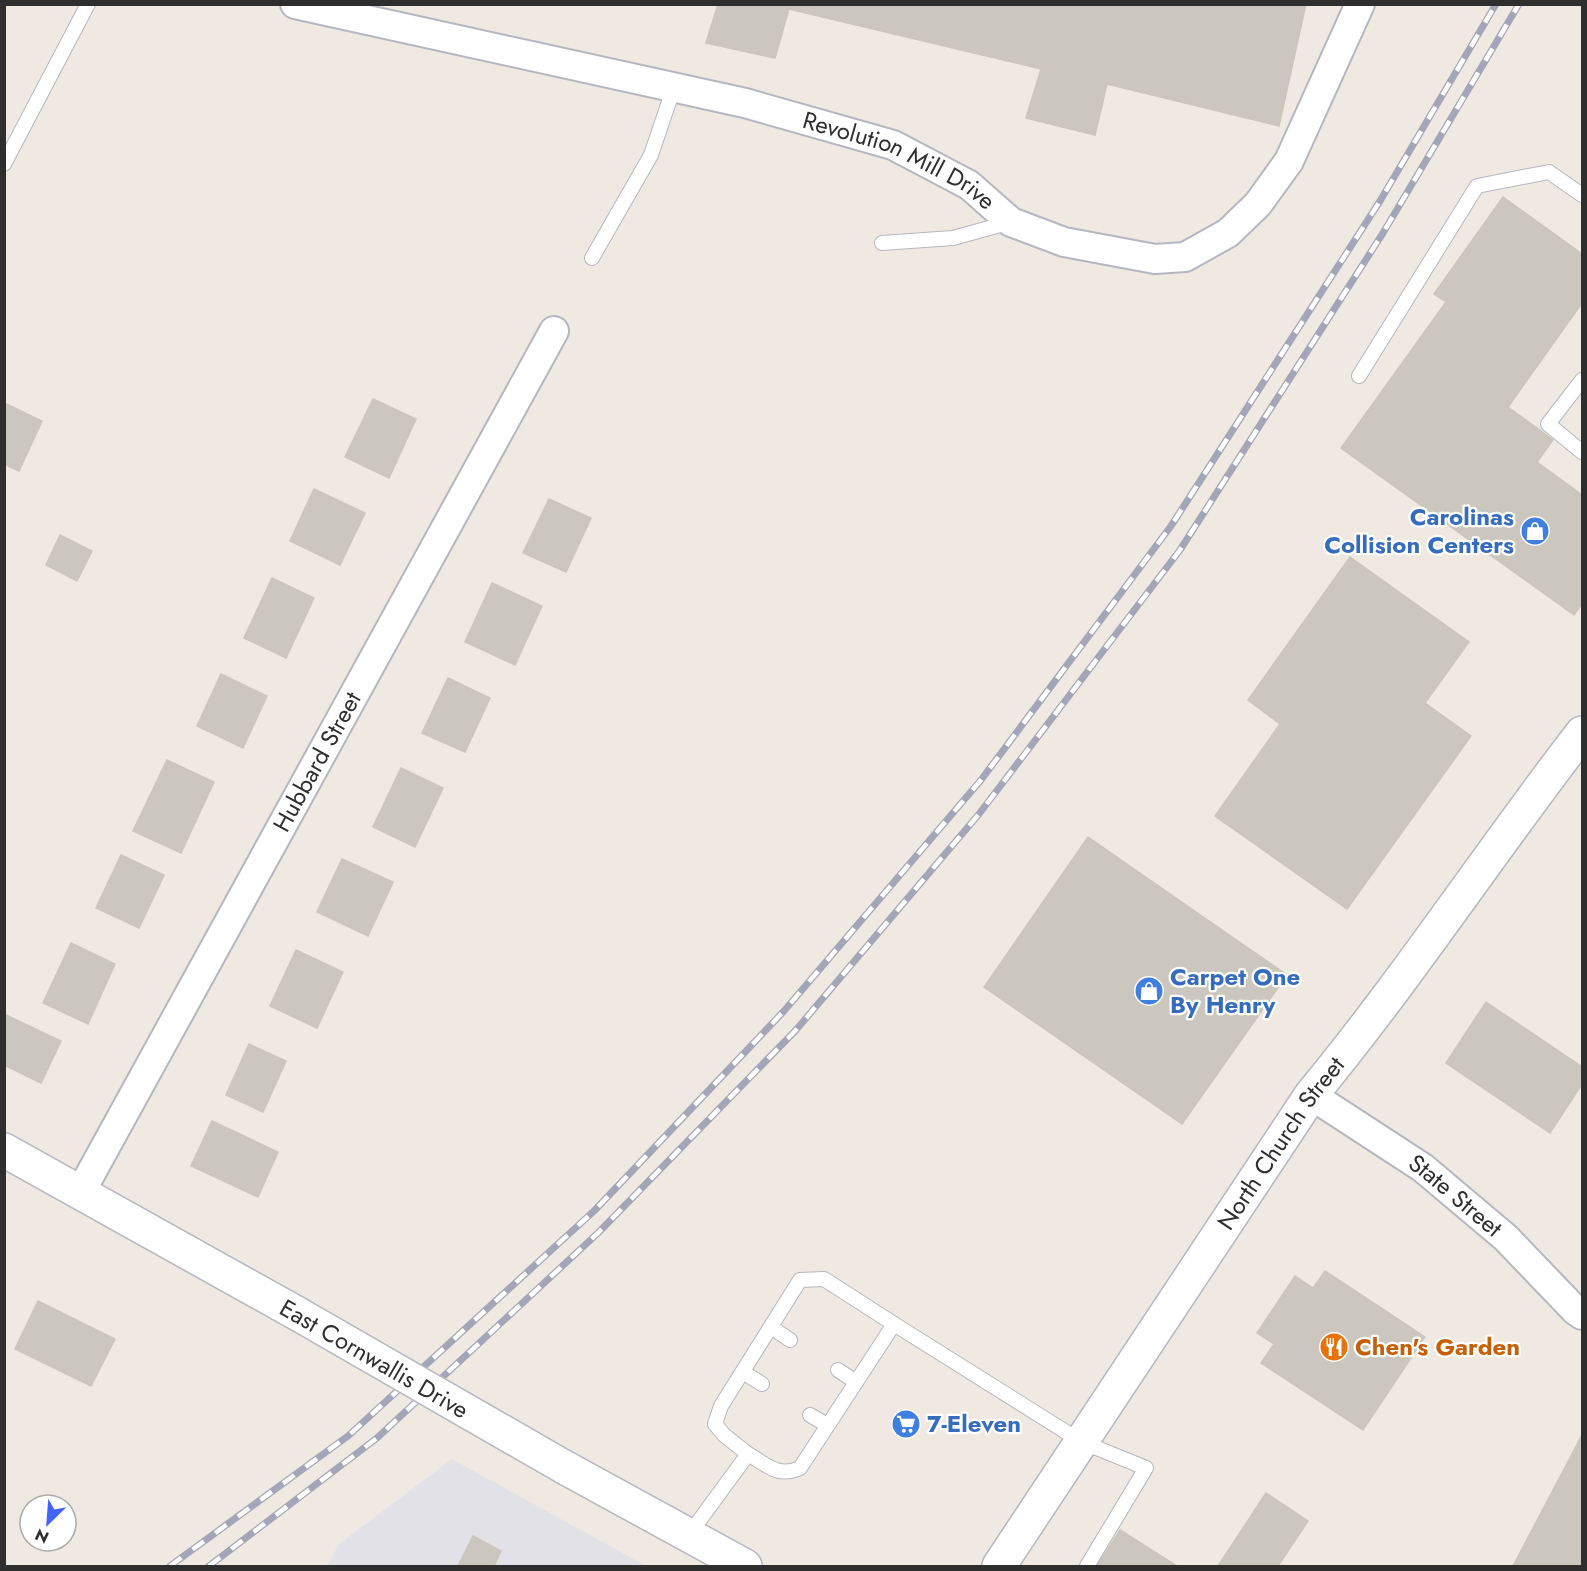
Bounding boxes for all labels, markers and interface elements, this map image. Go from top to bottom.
street label: Revolution Mill Drive [799,102,1003,218]
place label: Carolinas Collision Centers [1324,499,1514,562]
shop icon: Carolinas Collision Centers [1519,515,1551,547]
street label: Hubbard Street [264,685,369,838]
place label: Carpet One By Henry [1170,959,1300,1022]
shop icon: Carpet One By Henry [1133,975,1165,1007]
street label: North Church Street [1208,1049,1353,1237]
street label: State Street [1402,1145,1510,1245]
street label: East Cornwallis Drive [273,1290,475,1427]
place label: Chen's Garden [1355,1329,1520,1364]
restaurant icon: Chen's Garden [1318,1331,1350,1363]
place label: 7-Eleven [927,1406,1021,1441]
supermarket icon: 7-Eleven [890,1408,922,1440]
north arrow [18,1493,78,1553]
text: N [31,1523,52,1549]

